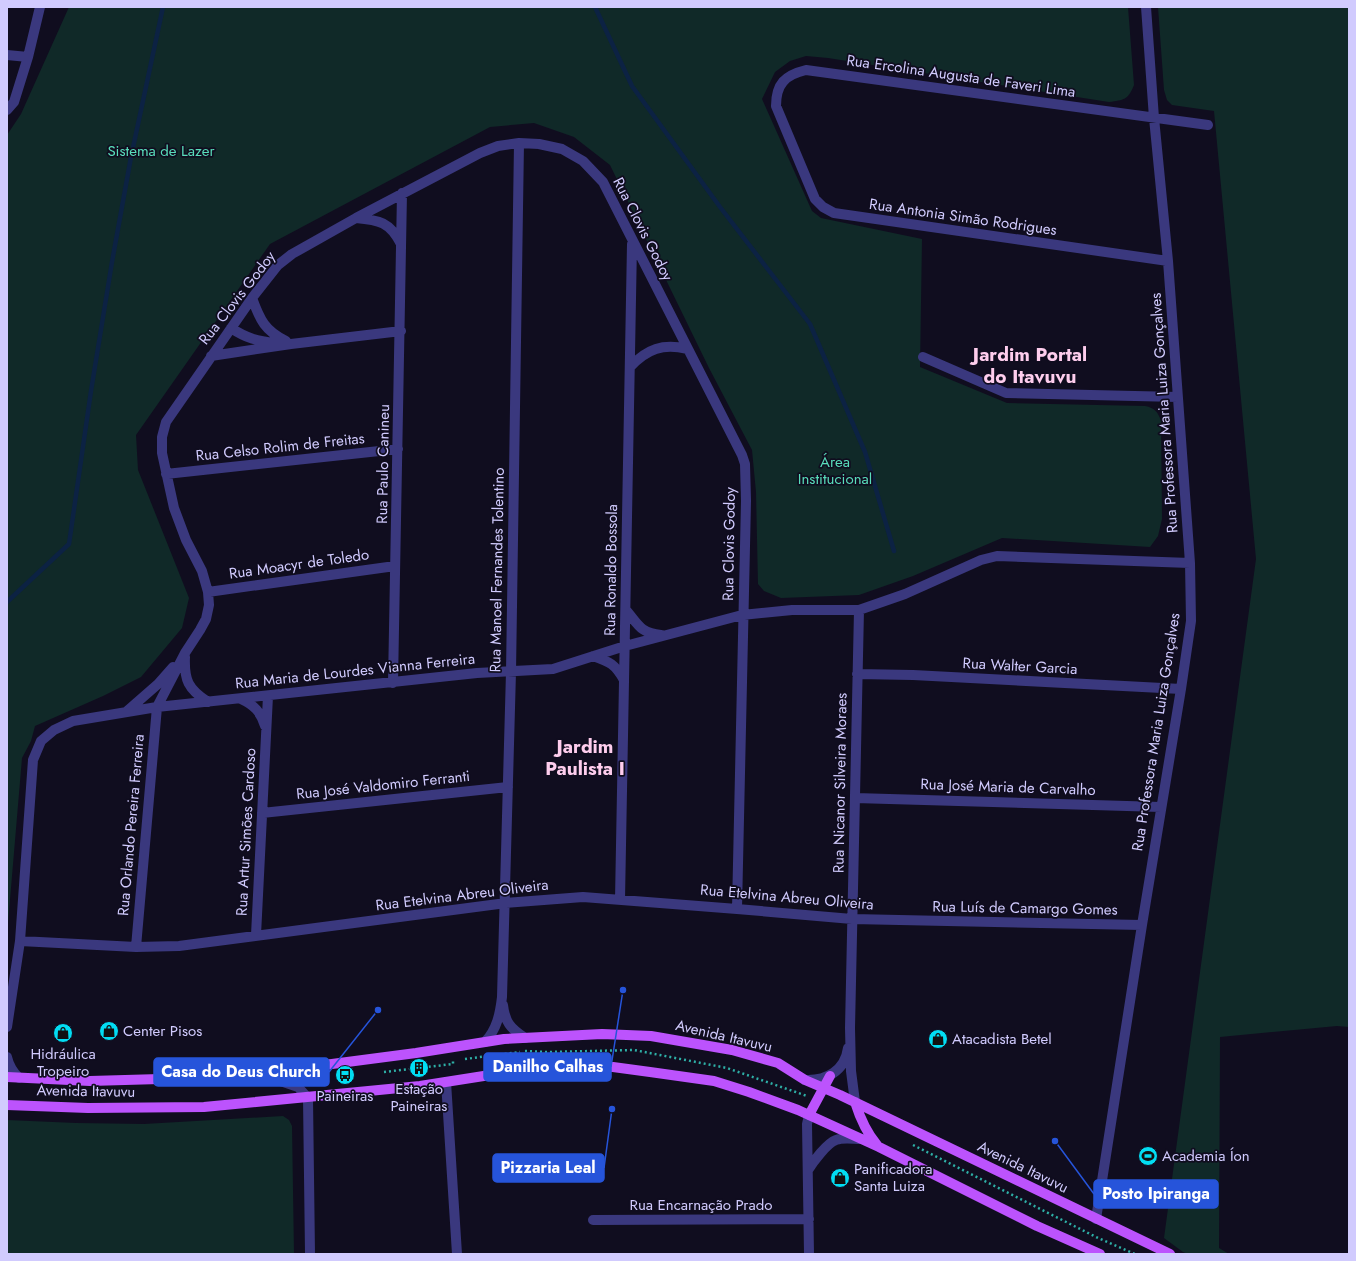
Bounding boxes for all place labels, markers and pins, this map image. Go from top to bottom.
shop icon: Center Pisos [98,1020,120,1042]
place label: Center Pisos [123,1020,202,1042]
shop icon: Hidráulica Tropeiro [52,1022,74,1044]
shop icon: Atacadista Betel [927,1028,949,1050]
place label: Atacadista Betel [952,1028,1052,1050]
place label: Hidráulica Tropeiro [30,1043,96,1082]
callout: Danilho Calhas [484,1053,611,1081]
building icon: Estação Paineiras [408,1057,430,1079]
callout: Casa do Deus Church [154,1058,329,1086]
bus stop icon: Paineiras [334,1064,356,1086]
place label: Estação Paineiras [391,1078,447,1117]
place label: Paineiras [317,1085,373,1107]
sports icon: Academia Íon [1137,1145,1159,1167]
place label: Academia Íon [1162,1145,1250,1167]
callout: Pizzaria Leal [493,1154,604,1182]
place label: Panificadora Santa Luiza [854,1158,932,1197]
shop icon: Panificadora Santa Luiza [829,1167,851,1189]
callout: Posto Ipiranga [1094,1180,1218,1208]

